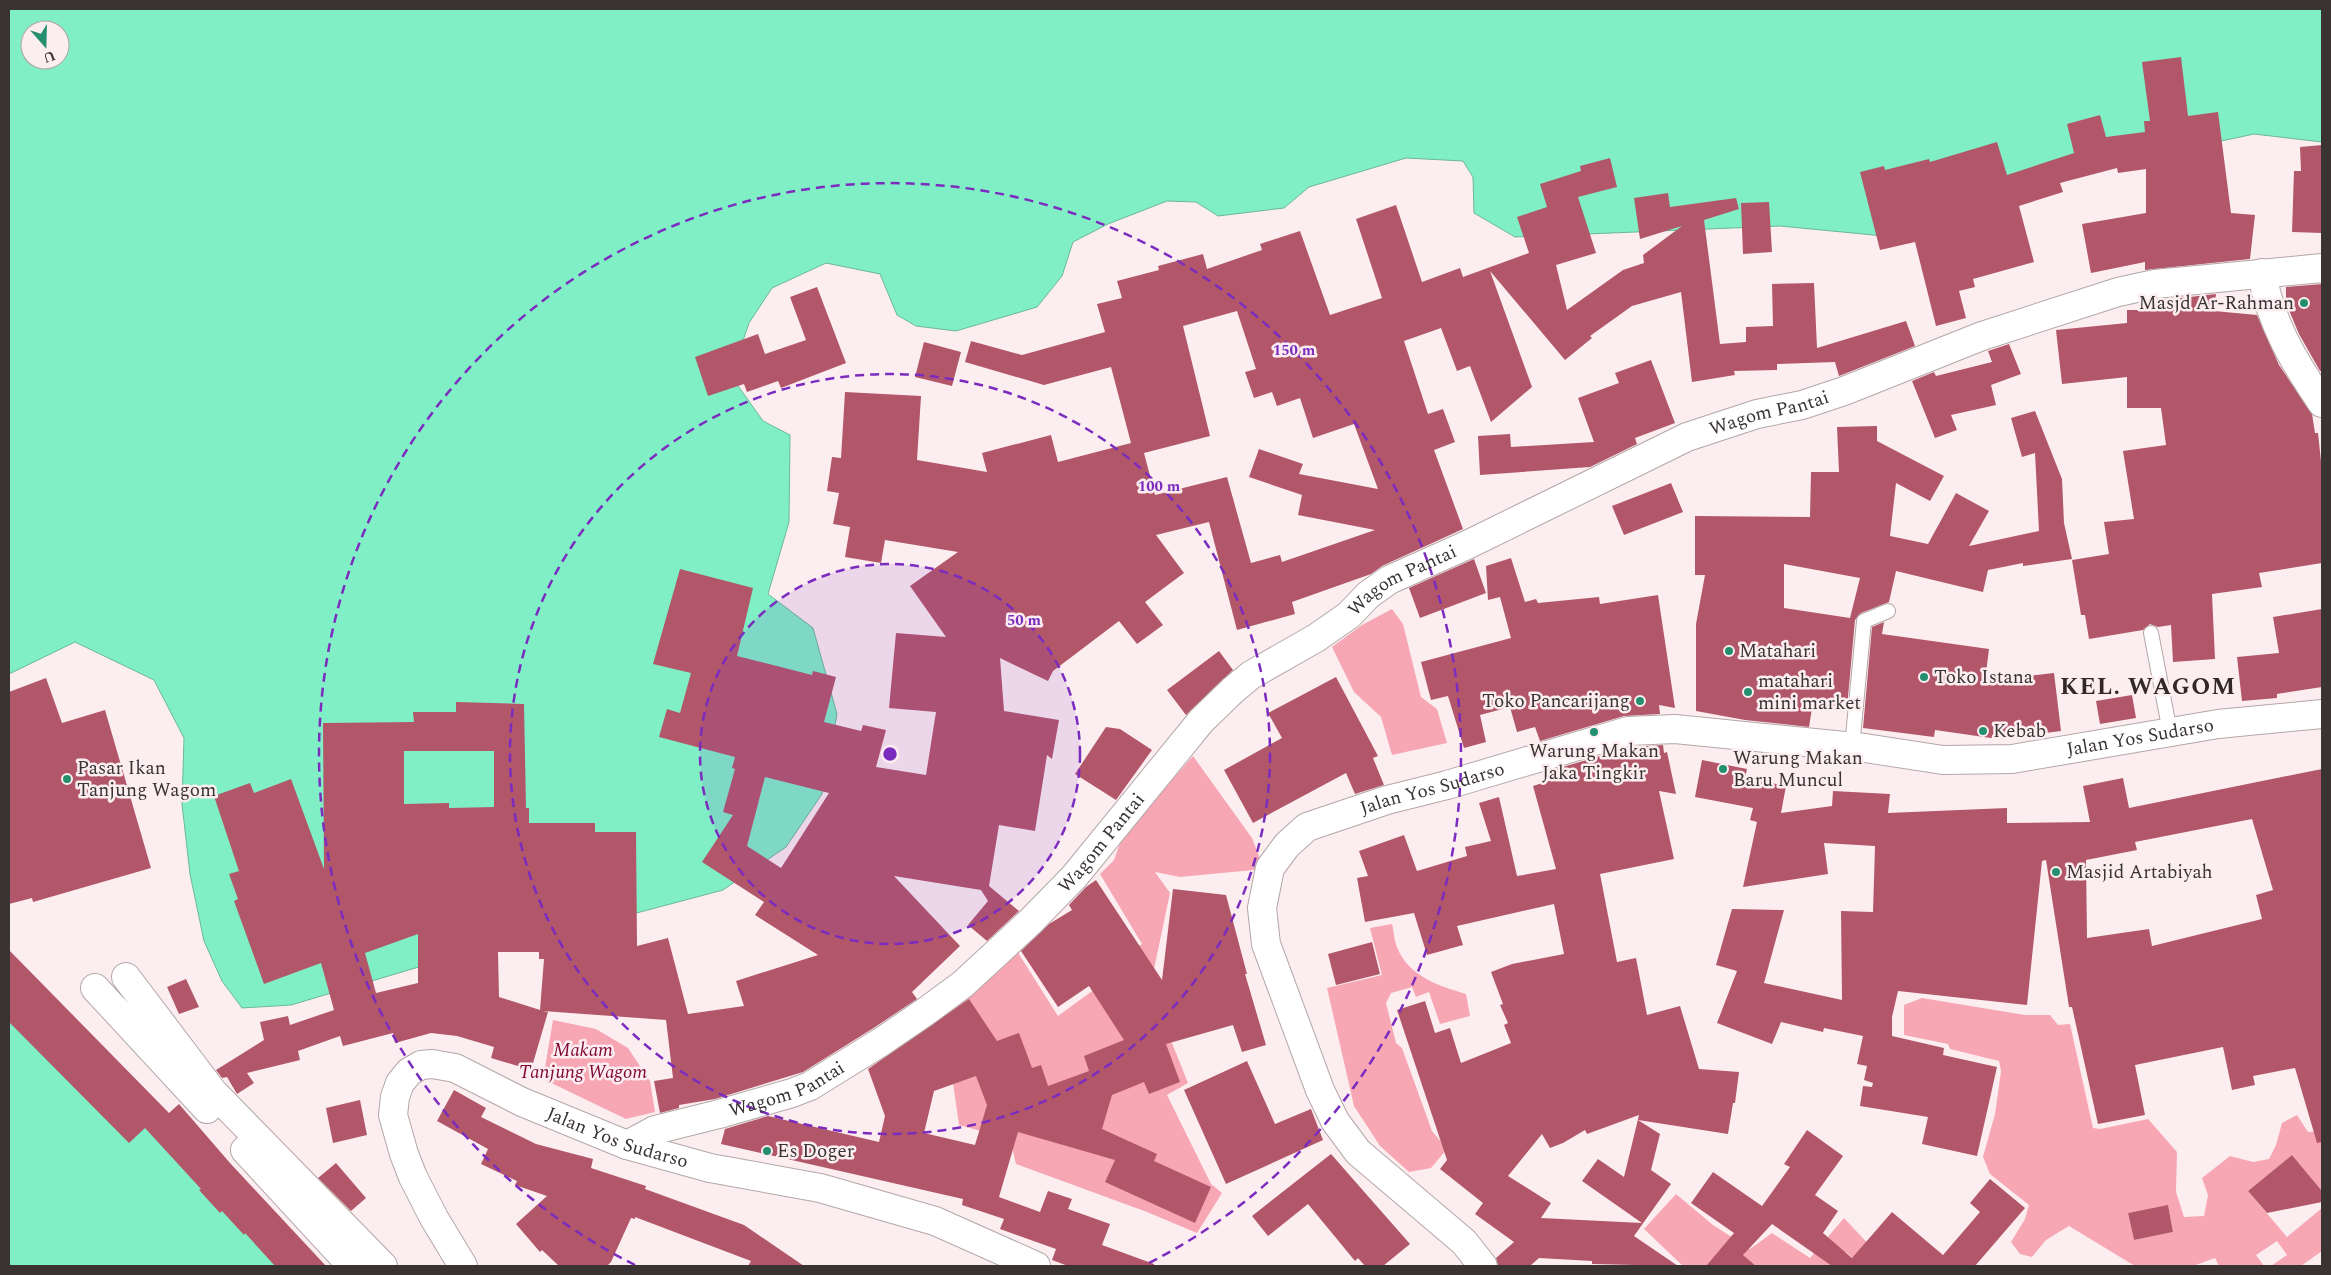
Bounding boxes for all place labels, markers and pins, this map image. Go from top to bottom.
place label: Masjd Ar-Rahman [2139,289,2294,318]
marker: Masjd Ar-Rahman [2298,297,2310,309]
place label: Matahari [1739,637,1816,666]
marker: Matahari [1723,645,1735,657]
place label: Toko Istana [1934,663,2034,692]
place label: matahari mini market [1758,667,1861,718]
marker: Toko Istana [1918,671,1930,683]
marker: matahari mini market [1742,686,1754,698]
place label: Toko Pancarijang [1482,687,1630,716]
marker: Toko Pancarijang [1634,695,1646,707]
place label: Kebab [1993,717,2046,746]
marker: Kebab [1977,725,1989,737]
marker: Warung Makan Jaka Tingkir [1588,726,1600,738]
place label: Warung Makan Jaka Tingkir [1529,737,1659,788]
place label: Warung Makan Baru Muncul [1733,744,1863,795]
centre of rings [881,745,899,763]
place label: Pasar Ikan Tanjung Wagom [77,754,216,805]
marker: Warung Makan Baru Muncul [1717,763,1729,775]
marker: Pasar Ikan Tanjung Wagom [61,773,73,785]
place label: Masjid Artabiyah [2066,858,2213,887]
marker: Masjid Artabiyah [2050,866,2062,878]
place label: Es Doger [777,1137,855,1166]
marker: Es Doger [761,1145,773,1157]

